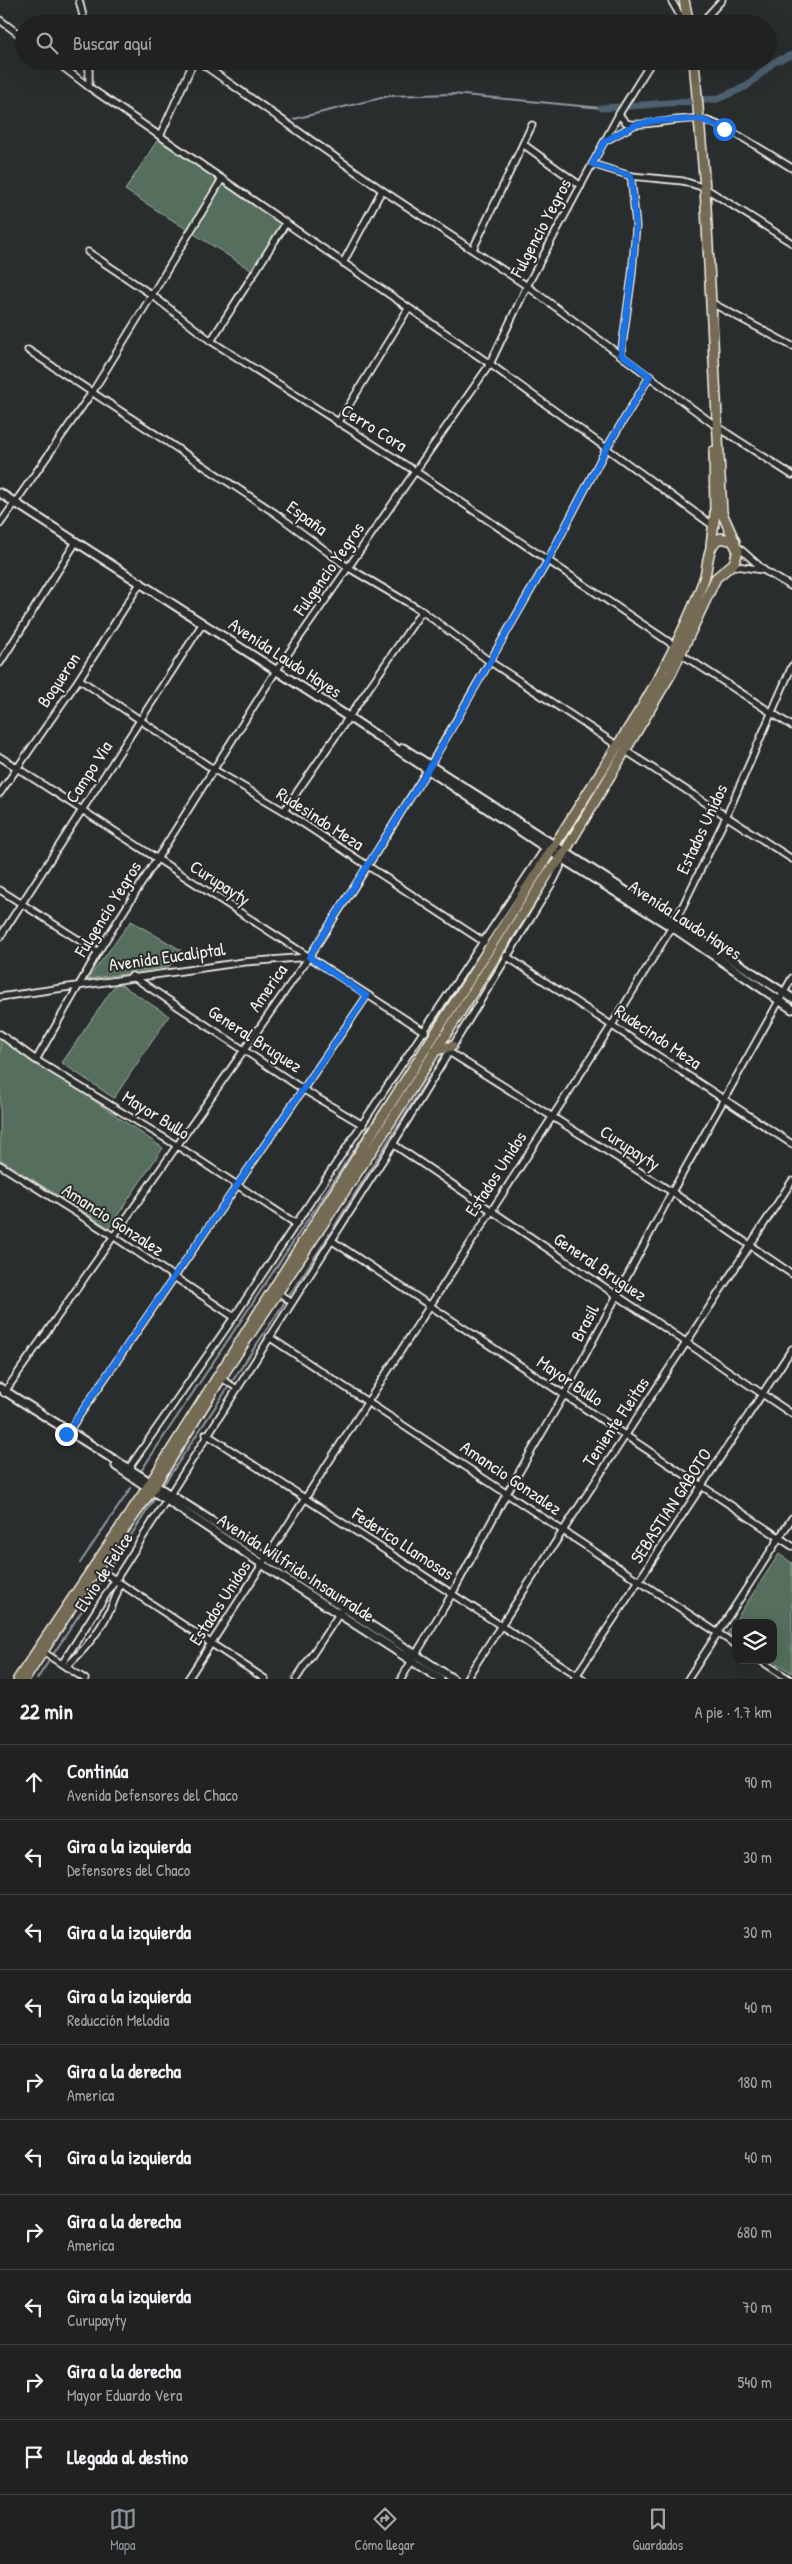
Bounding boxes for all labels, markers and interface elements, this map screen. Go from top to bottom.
search box [15,15,777,70]
icon: search [33,29,61,57]
text: Buscar aquí [73,30,152,56]
route start [713,118,736,141]
street label: Fulgencio Yegros [504,174,577,283]
street label: Cerro Cora [337,398,412,458]
street label: España [282,494,333,541]
street label: Fulgencio Yegros [287,517,370,621]
street label: Avenida Laudo Hayes [224,612,347,704]
street label: Boqueron [31,647,86,712]
street label: Campo Via [59,736,118,808]
street label: Estados Unidos [670,780,733,878]
street label: Rudesindo Meza [272,781,369,856]
street label: Curupayty [185,854,256,912]
street label: Fulgencio Yegros [68,856,147,962]
street label: Avenida Laudo Hayes [624,874,747,966]
street label: Avenida Eucaliptal [107,936,227,977]
street label: America [242,959,293,1017]
street label: Rudecindo Meza [610,998,707,1075]
street label: General Bruguez [203,999,307,1078]
street label: Mayor Bullo [118,1084,195,1145]
street label: Curupayty [595,1119,666,1177]
street label: Estados Unidos [459,1126,532,1221]
street label: Amancio Gonzalez [57,1177,169,1262]
street label: General Bruguez [549,1226,652,1307]
street label: Brasil [564,1300,605,1346]
street label: Mayor Bullo [532,1349,608,1412]
street label: Teniente Fleitas [576,1372,655,1472]
route end [55,1423,78,1446]
street label: Amancio Gonzalez [456,1434,567,1521]
street label: SEBASTIAN GABOTO [624,1443,717,1568]
street label: Federico Llamosas [347,1501,459,1586]
street label: Avenida Wilfrido Insaurralde [213,1507,380,1628]
street label: Elvio de Felice [68,1527,139,1617]
street label: Estados Unidos [183,1555,256,1650]
map controls [732,1619,777,1664]
button: layers [732,1619,777,1664]
text: 22 min [20,1697,73,1726]
text: A pie · 1.7 km [695,1701,772,1723]
text: Continúa [67,1758,128,1784]
icon: ahead [20,1768,48,1796]
text: 90 m [744,1771,772,1793]
text: Avenida Defensores del Chaco [67,1784,238,1806]
text: Gira a la izquierda [67,1833,191,1859]
icon: left [20,1843,48,1871]
text: 30 m [743,1846,772,1868]
text: Defensores del Chaco [67,1859,190,1881]
icon: left [20,1918,48,1946]
text: Gira a la izquierda [67,1919,191,1945]
text: 30 m [743,1921,772,1943]
text: Gira a la izquierda [67,1983,191,2009]
icon: left [20,1993,48,2021]
text: 40 m [744,1996,772,2018]
text: Reducción Melodia [67,2009,169,2031]
text: Gira a la derecha [67,2058,181,2084]
icon: right [20,2068,48,2096]
text: 180 m [738,2071,772,2093]
text: America [67,2084,114,2106]
icon: left [20,2143,48,2171]
text: Gira a la izquierda [67,2144,191,2170]
text: 40 m [744,2146,772,2168]
text: Gira a la derecha [67,2208,181,2234]
icon: right [20,2218,48,2246]
text: 680 m [737,2221,772,2243]
text: America [67,2234,114,2256]
text: Gira a la izquierda [67,2283,191,2309]
icon: left [20,2293,48,2321]
text: 70 m [742,2296,772,2318]
text: Curupayty [67,2309,127,2331]
text: Gira a la derecha [67,2358,181,2384]
icon: right [20,2368,48,2396]
text: 540 m [738,2371,772,2393]
text: Mayor Eduardo Vera [67,2384,182,2406]
icon: arrive [20,2443,48,2471]
text: Llegada al destino [67,2444,188,2470]
tab: Mapa [109,2505,137,2554]
tab: Cómo llegar [354,2505,415,2554]
tab: Guardados [633,2505,683,2554]

